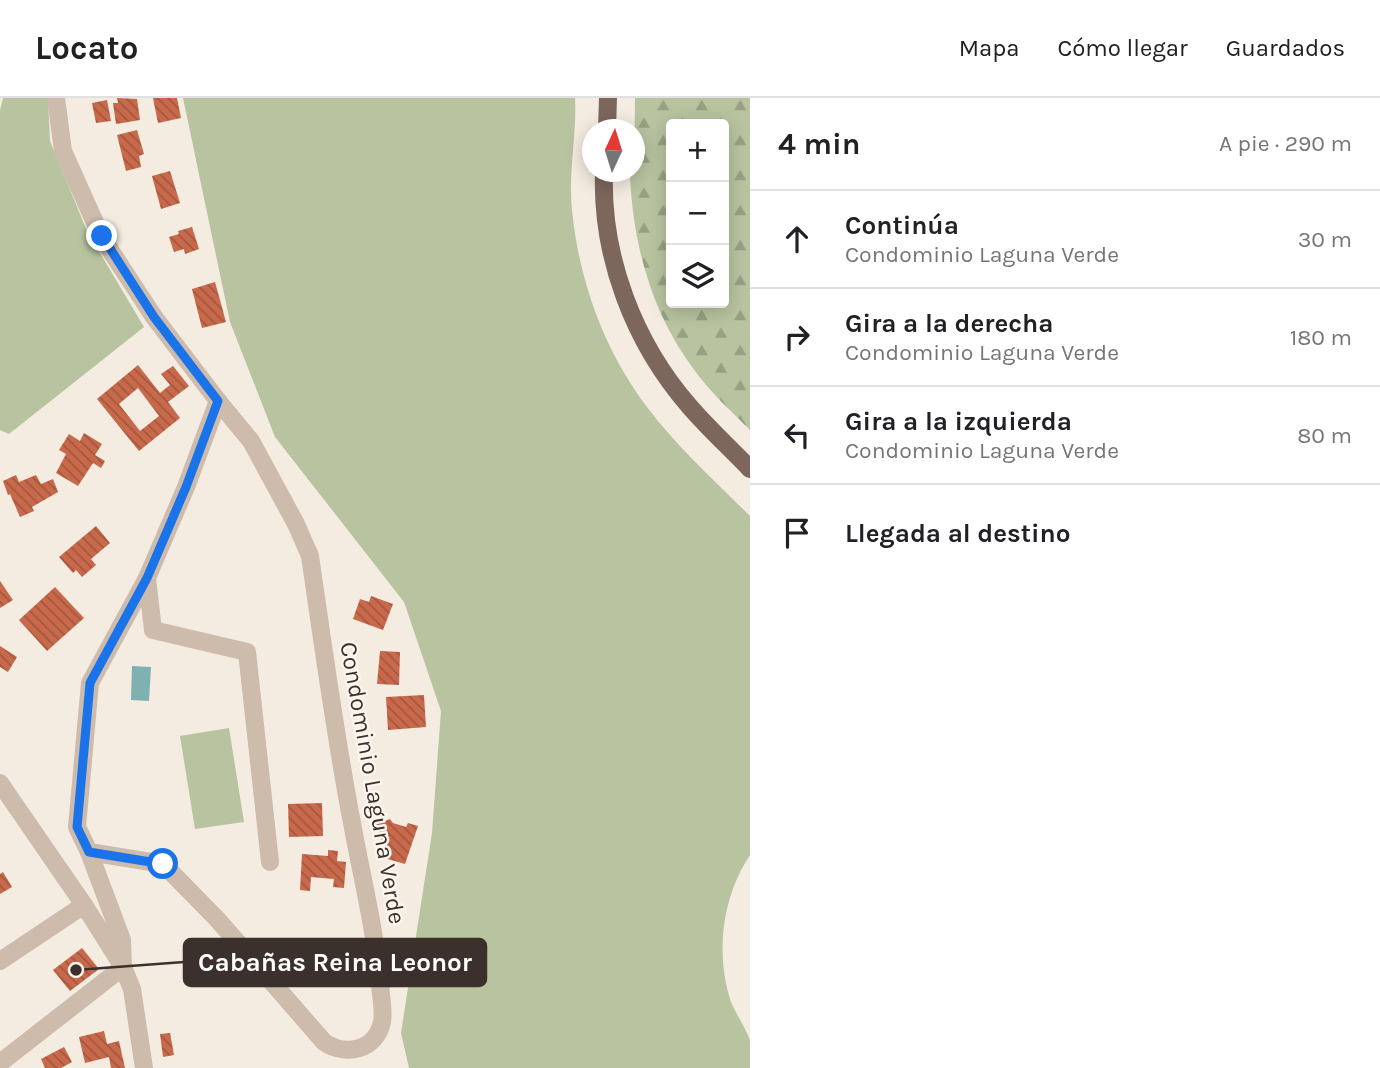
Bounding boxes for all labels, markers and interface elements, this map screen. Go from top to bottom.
text: Locato [35,29,138,67]
text: Mapa [959,34,1019,62]
text: Cómo llegar [1057,34,1188,62]
text: Guardados [1226,34,1345,62]
north arrow [582,119,645,182]
map controls [666,119,729,308]
button: + [666,119,729,182]
text: 4 min [778,126,860,162]
text: A pie · 290 m [1219,130,1352,157]
button: − [666,182,729,245]
text: Continúa [845,210,959,241]
route end [86,220,117,251]
icon: ahead [778,220,816,258]
text: 30 m [1298,226,1352,253]
text: Condominio Laguna Verde [845,241,1119,268]
button: layers [666,245,729,308]
text: Gira a la derecha [845,308,1054,339]
icon: right [778,318,816,356]
text: 180 m [1290,324,1352,351]
text: Condominio Laguna Verde [845,339,1119,366]
text: Gira a la izquierda [845,406,1072,437]
icon: left [778,416,816,454]
text: 80 m [1297,422,1352,449]
text: Condominio Laguna Verde [845,437,1119,464]
icon: arrive [778,514,816,552]
text: Llegada al destino [845,518,1071,549]
street label: Condominio Laguna Verde [334,640,412,926]
route start [147,848,178,879]
callout: Cabañas Reina Leonor [184,939,486,986]
text: Cabañas Reina Leonor [198,947,473,978]

